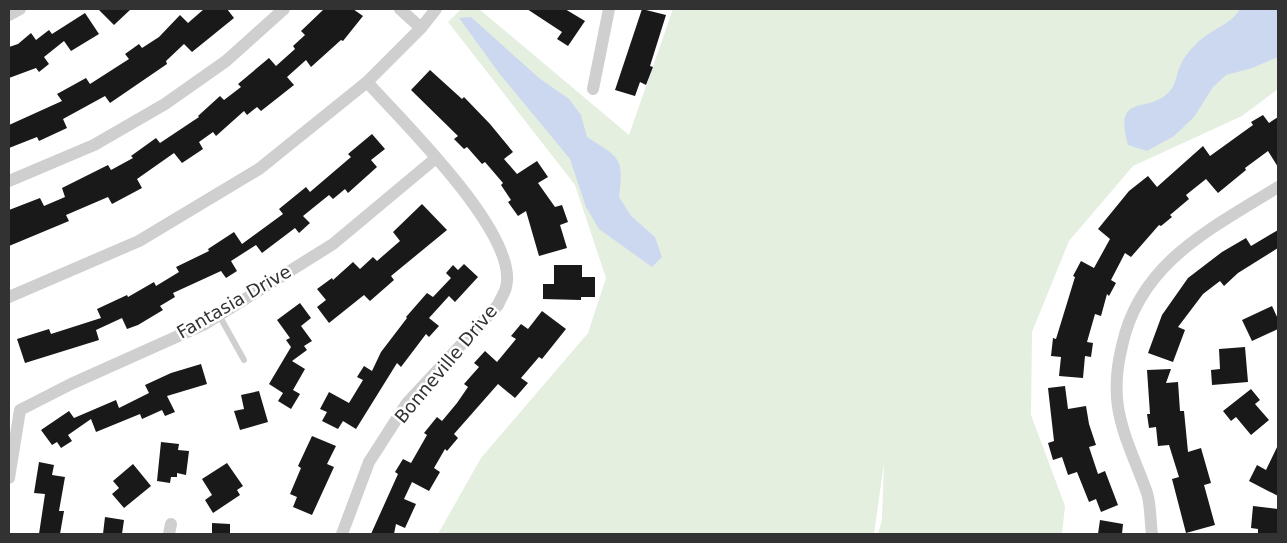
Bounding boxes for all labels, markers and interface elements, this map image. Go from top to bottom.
street label: Fantasia Drive [173,260,295,343]
street label: Bonneville Drive [390,300,501,427]

